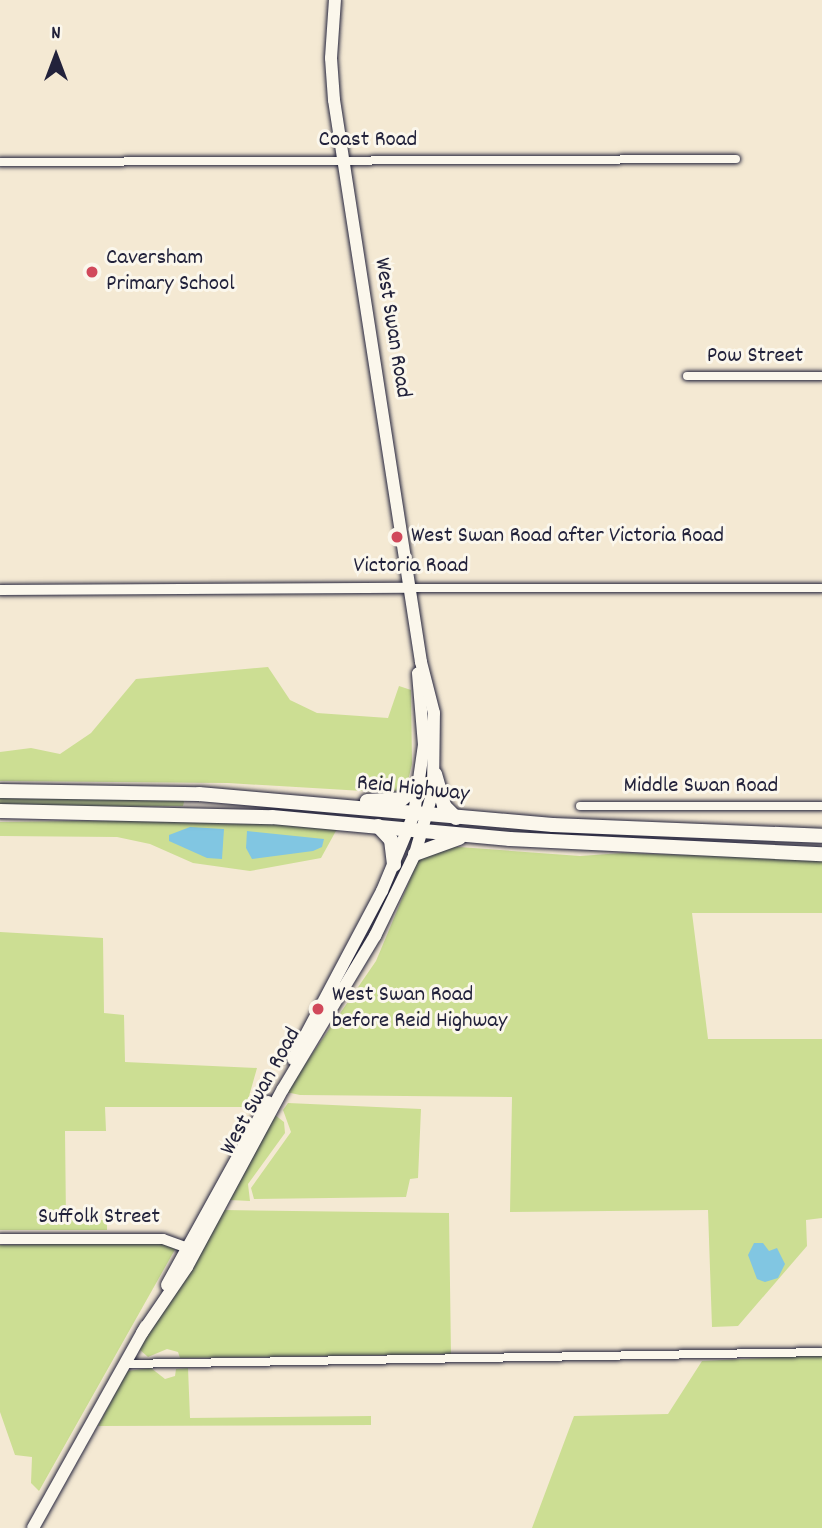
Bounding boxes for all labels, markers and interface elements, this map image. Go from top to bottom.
north arrow [21,21,91,91]
text: N [51,21,61,48]
street label: Coast Road [319,127,417,155]
place label: Caversham Primary School [106,245,235,299]
street label: West Swan Road [366,256,416,400]
marker: Caversham Primary School [84,264,100,280]
street label: Pow Street [707,343,803,371]
place label: West Swan Road after Victoria Road [411,523,724,551]
marker: West Swan Road after Victoria Road [389,529,405,545]
street label: Victoria Road [353,553,469,581]
street label: Reid Highway [355,770,471,810]
street label: Middle Swan Road [624,773,778,801]
place label: West Swan Road before Reid Highway [332,982,507,1036]
marker: West Swan Road before Reid Highway [310,1001,326,1017]
street label: West Swan Road [216,1023,308,1161]
street label: Suffolk Street [38,1204,160,1232]

